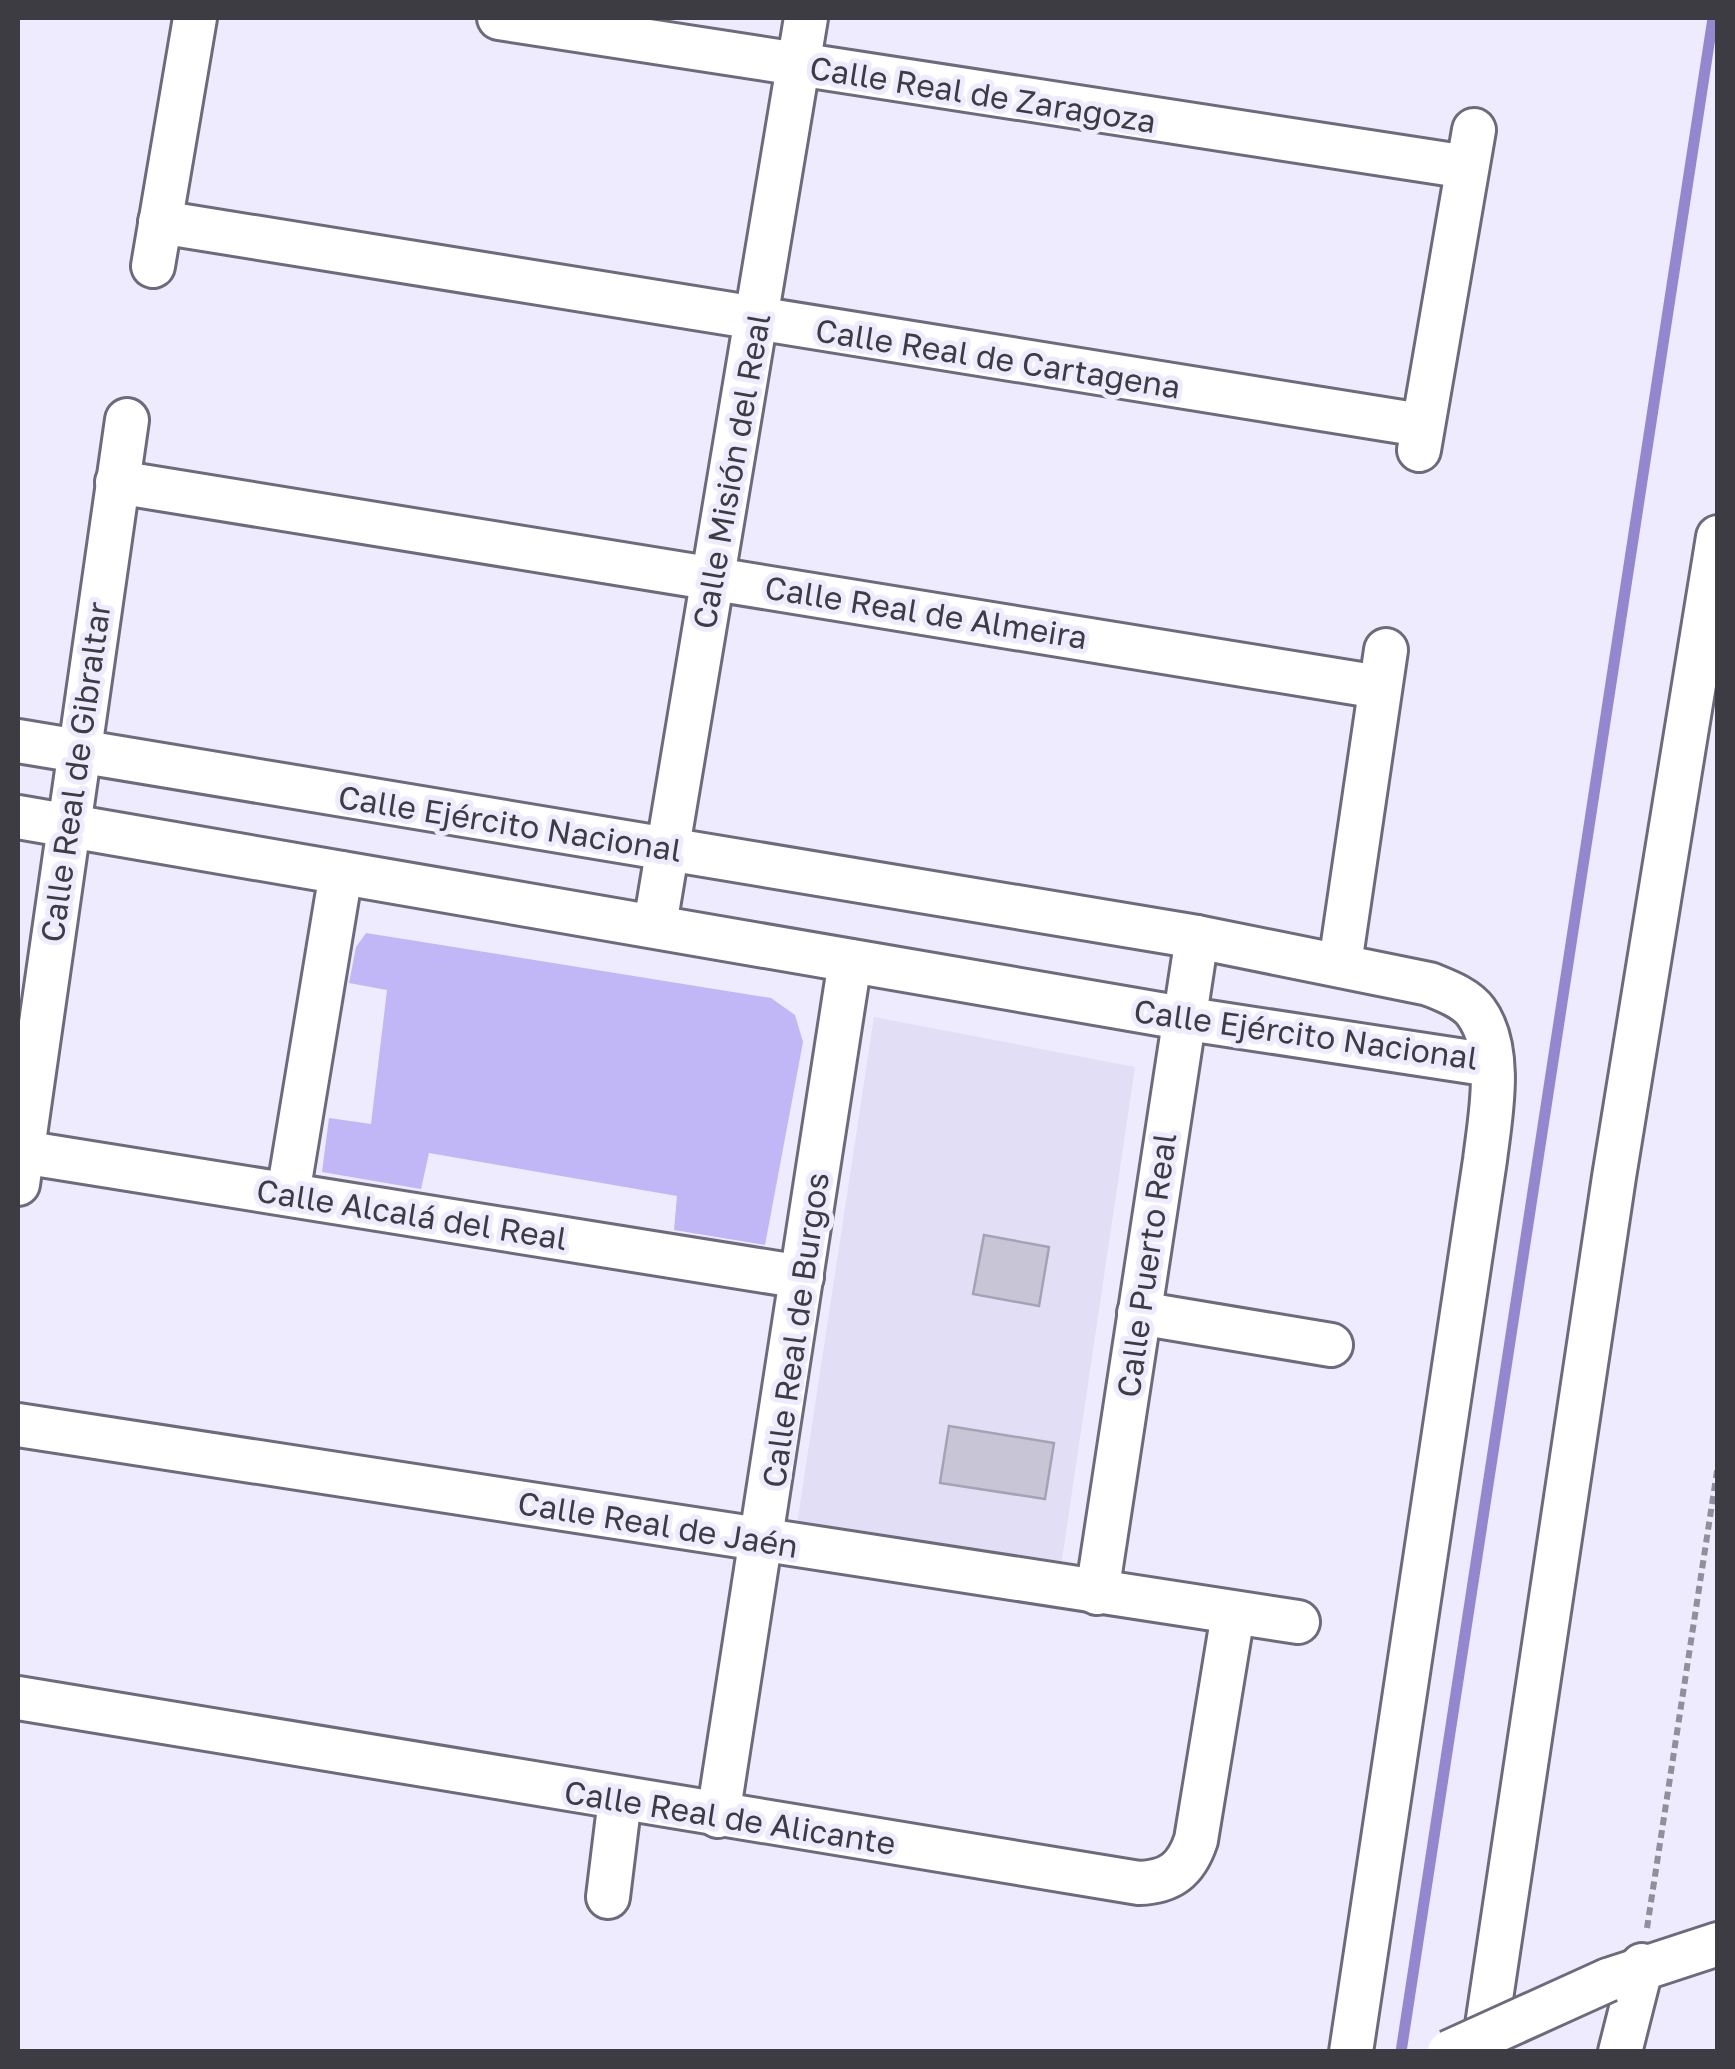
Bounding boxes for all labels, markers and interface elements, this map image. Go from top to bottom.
street label: Calle Real de Zaragoza [807,48,1159,140]
street label: Calle Misión del Real [685,310,777,632]
street label: Calle Real de Cartagena [813,310,1183,406]
street label: Calle Real de Almeira [762,568,1090,656]
street label: Calle Real de Gibraltar [32,599,118,945]
street label: Calle Ejército Nacional [336,777,684,869]
street label: Calle Ejército Nacional [1132,991,1480,1077]
street label: Calle Puerto Real [1109,1130,1183,1400]
street label: Calle Real de Burgos [754,1170,836,1490]
street label: Calle Alcalá del Real [254,1171,570,1257]
street label: Calle Real de Jaén [515,1483,801,1565]
street label: Calle Real de Alicante [562,1772,898,1862]

